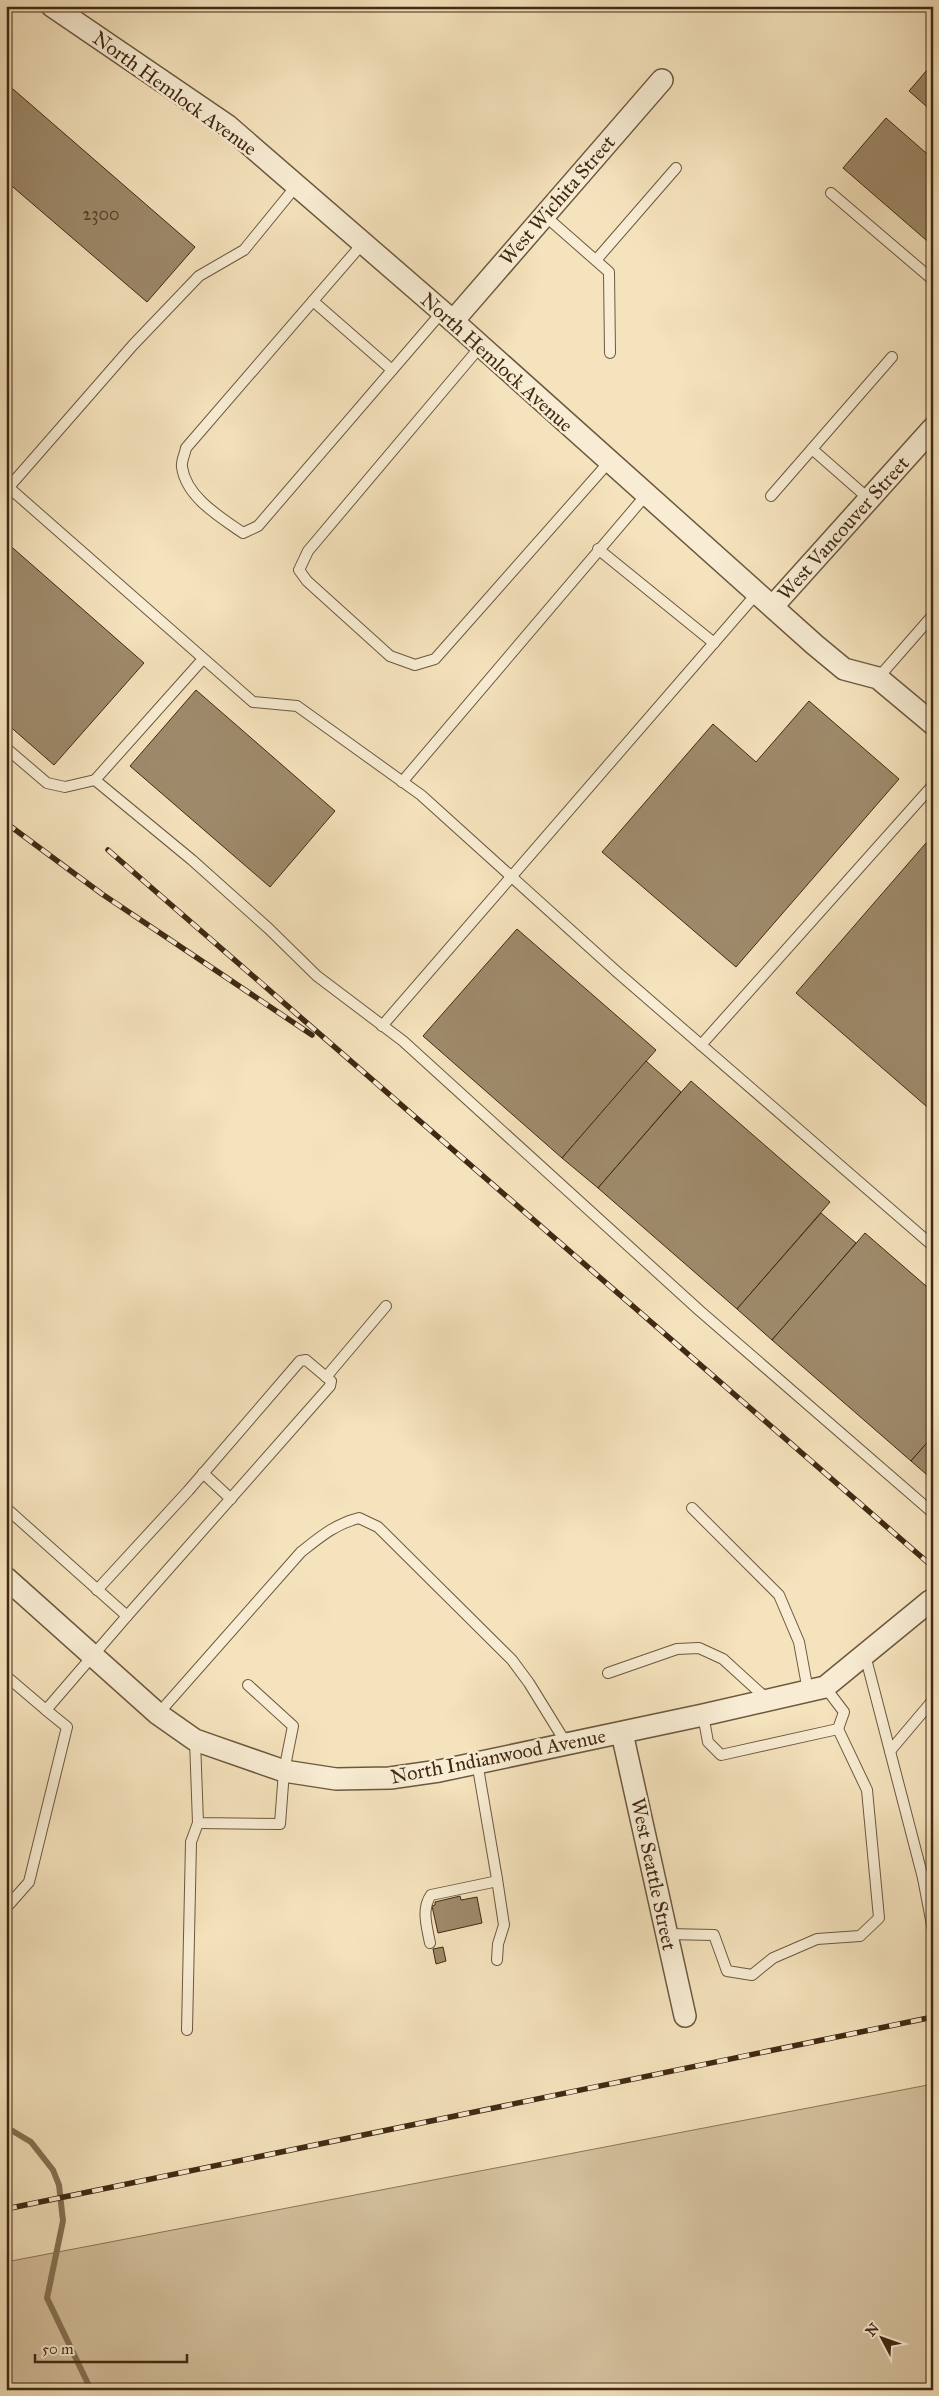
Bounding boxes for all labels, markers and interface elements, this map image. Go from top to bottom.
street label: North Hemlock Avenue [88,26,262,160]
street label: West Wichita Street [494,130,620,270]
house number: 2300 [82,203,120,225]
street label: North Hemlock Avenue [416,287,578,437]
street label: West Vancouver Street [772,451,914,605]
street label: North Indianwood Avenue [388,1723,608,1789]
street label: West Seattle Street [626,1796,682,1952]
north arrow [856,2314,906,2364]
text: N [862,2320,883,2340]
scale bar [35,2331,188,2363]
text: 50 m [42,2340,74,2358]

